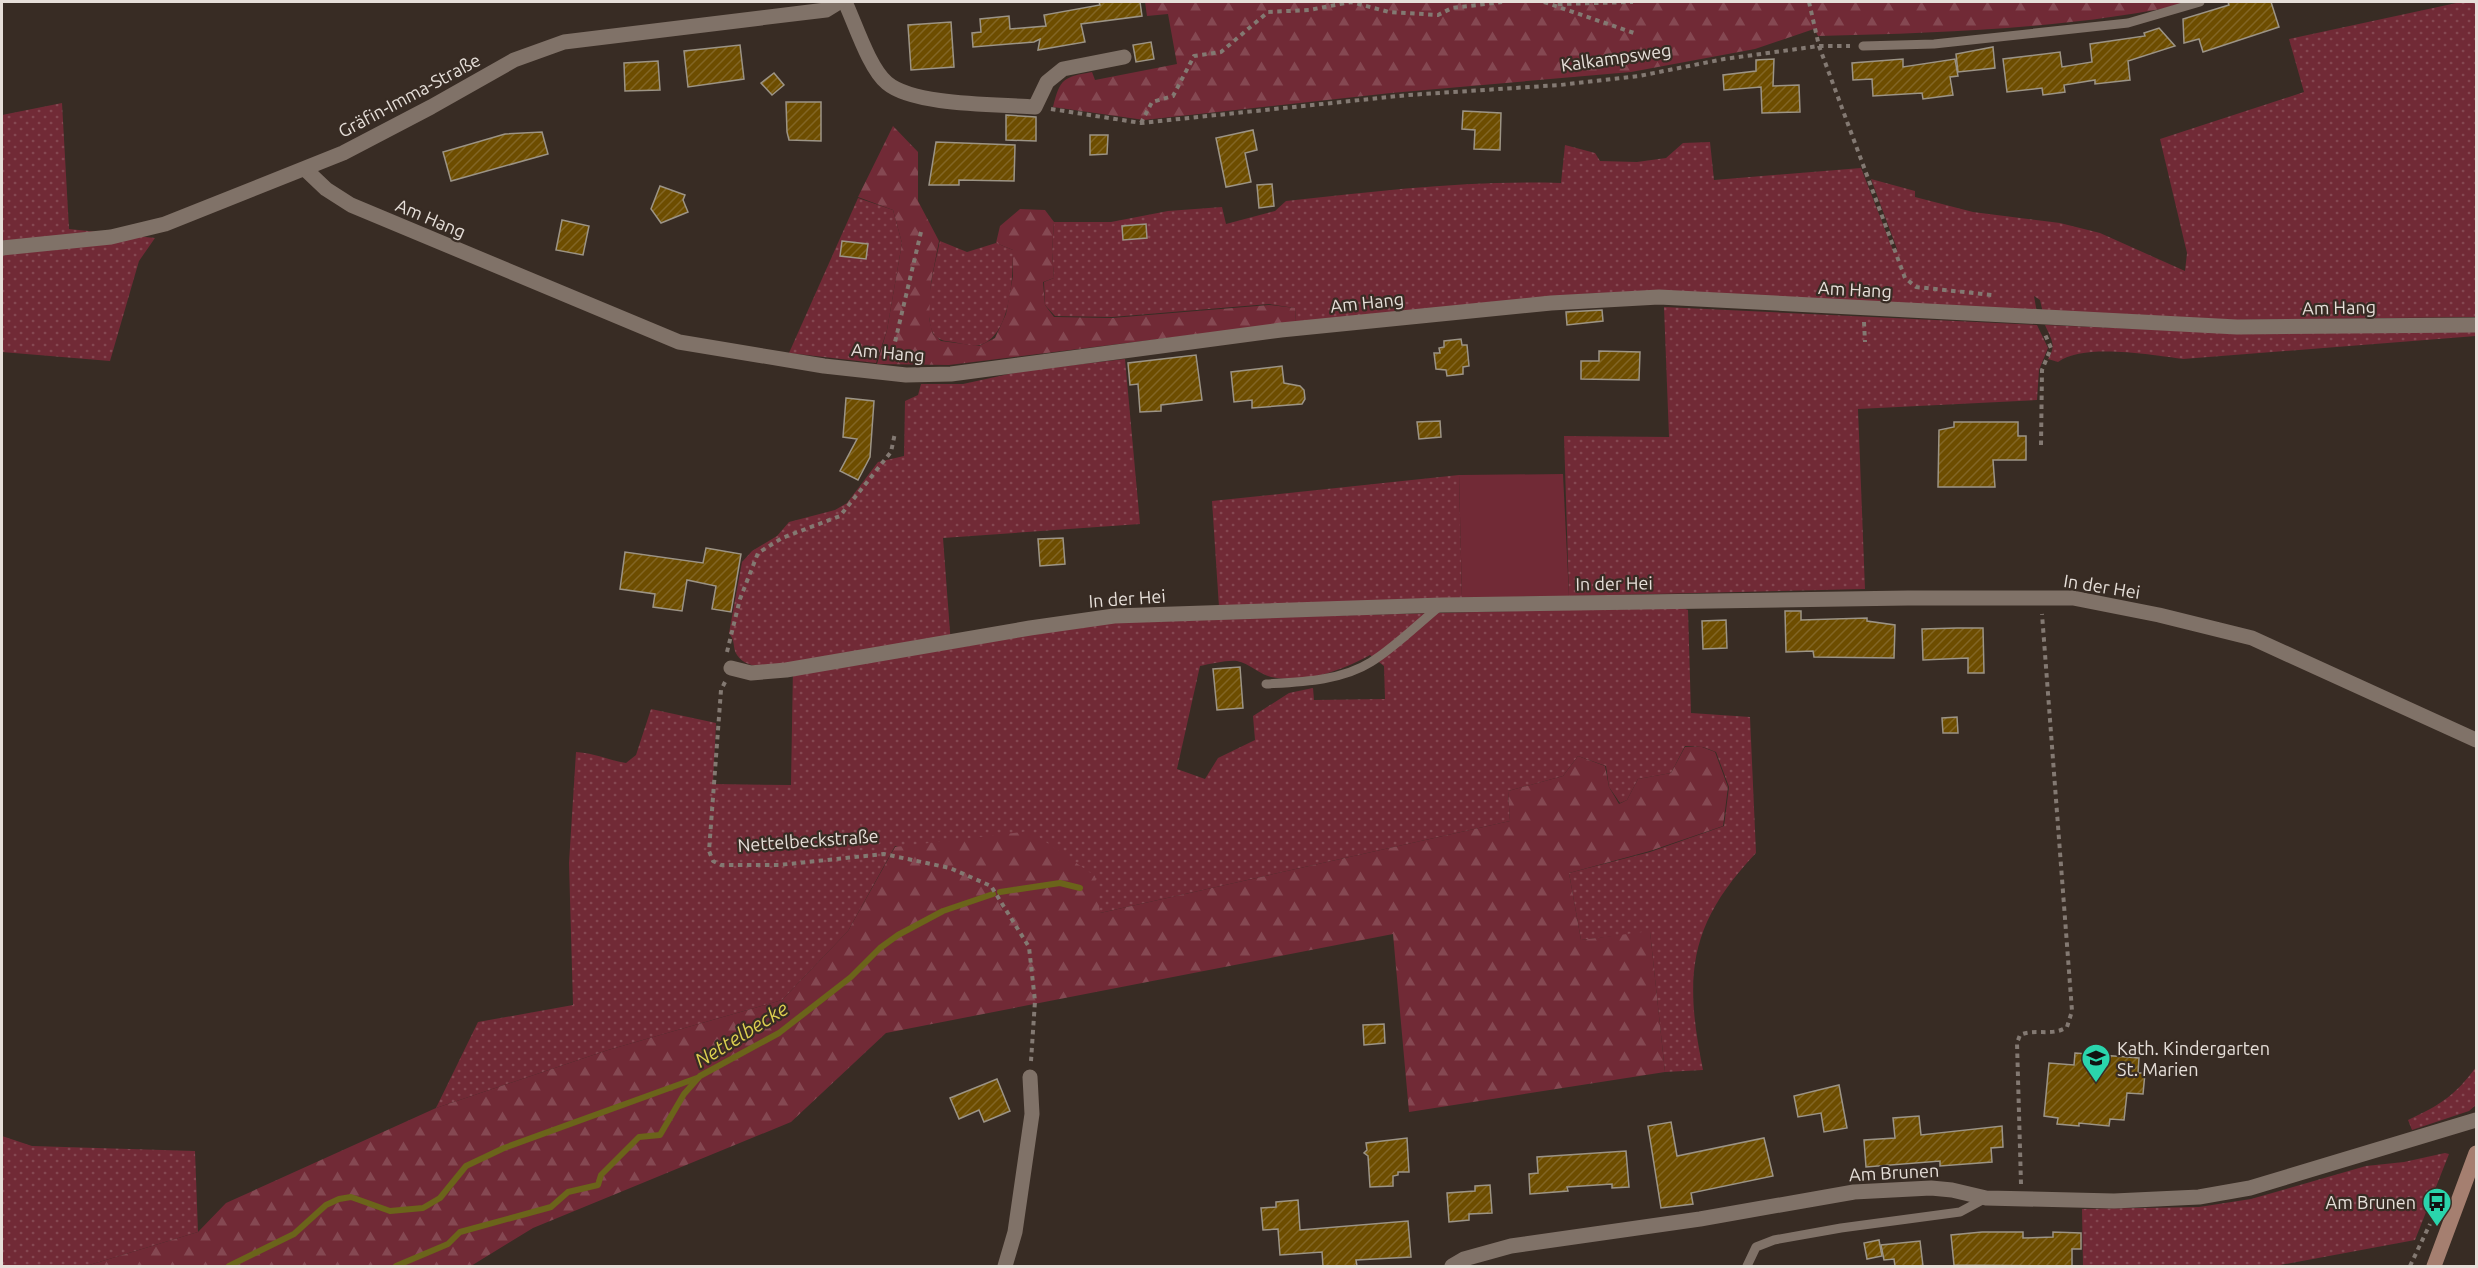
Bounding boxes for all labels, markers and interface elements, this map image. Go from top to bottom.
street label: Kalkampsweg [1559,39,1673,75]
street label: Gräfin-Imma-Straße [334,49,484,141]
street label: Am Hang [393,194,469,242]
street label: Am Hang [1818,277,1892,301]
street label: Am Hang [1329,288,1405,316]
street label: Am Hang [2302,296,2376,318]
street label: Am Hang [850,339,926,365]
street label: In der Hei [2062,570,2142,602]
street label: In der Hei [1575,572,1653,594]
street label: In der Hei [1088,585,1166,611]
street label: Nettelbeckstraße [737,825,879,855]
water label: Nettelbecke [690,996,792,1072]
place label: Kath. Kindergarten St. Marien [2117,1038,2270,1079]
school or university icon: Kath. Kindergarten St. Marien [2080,1042,2112,1084]
street label: Am Brunen [1848,1160,1940,1184]
bus stop icon: Am Brunen [2421,1186,2453,1228]
place label: Am Brunen [2326,1192,2416,1212]

